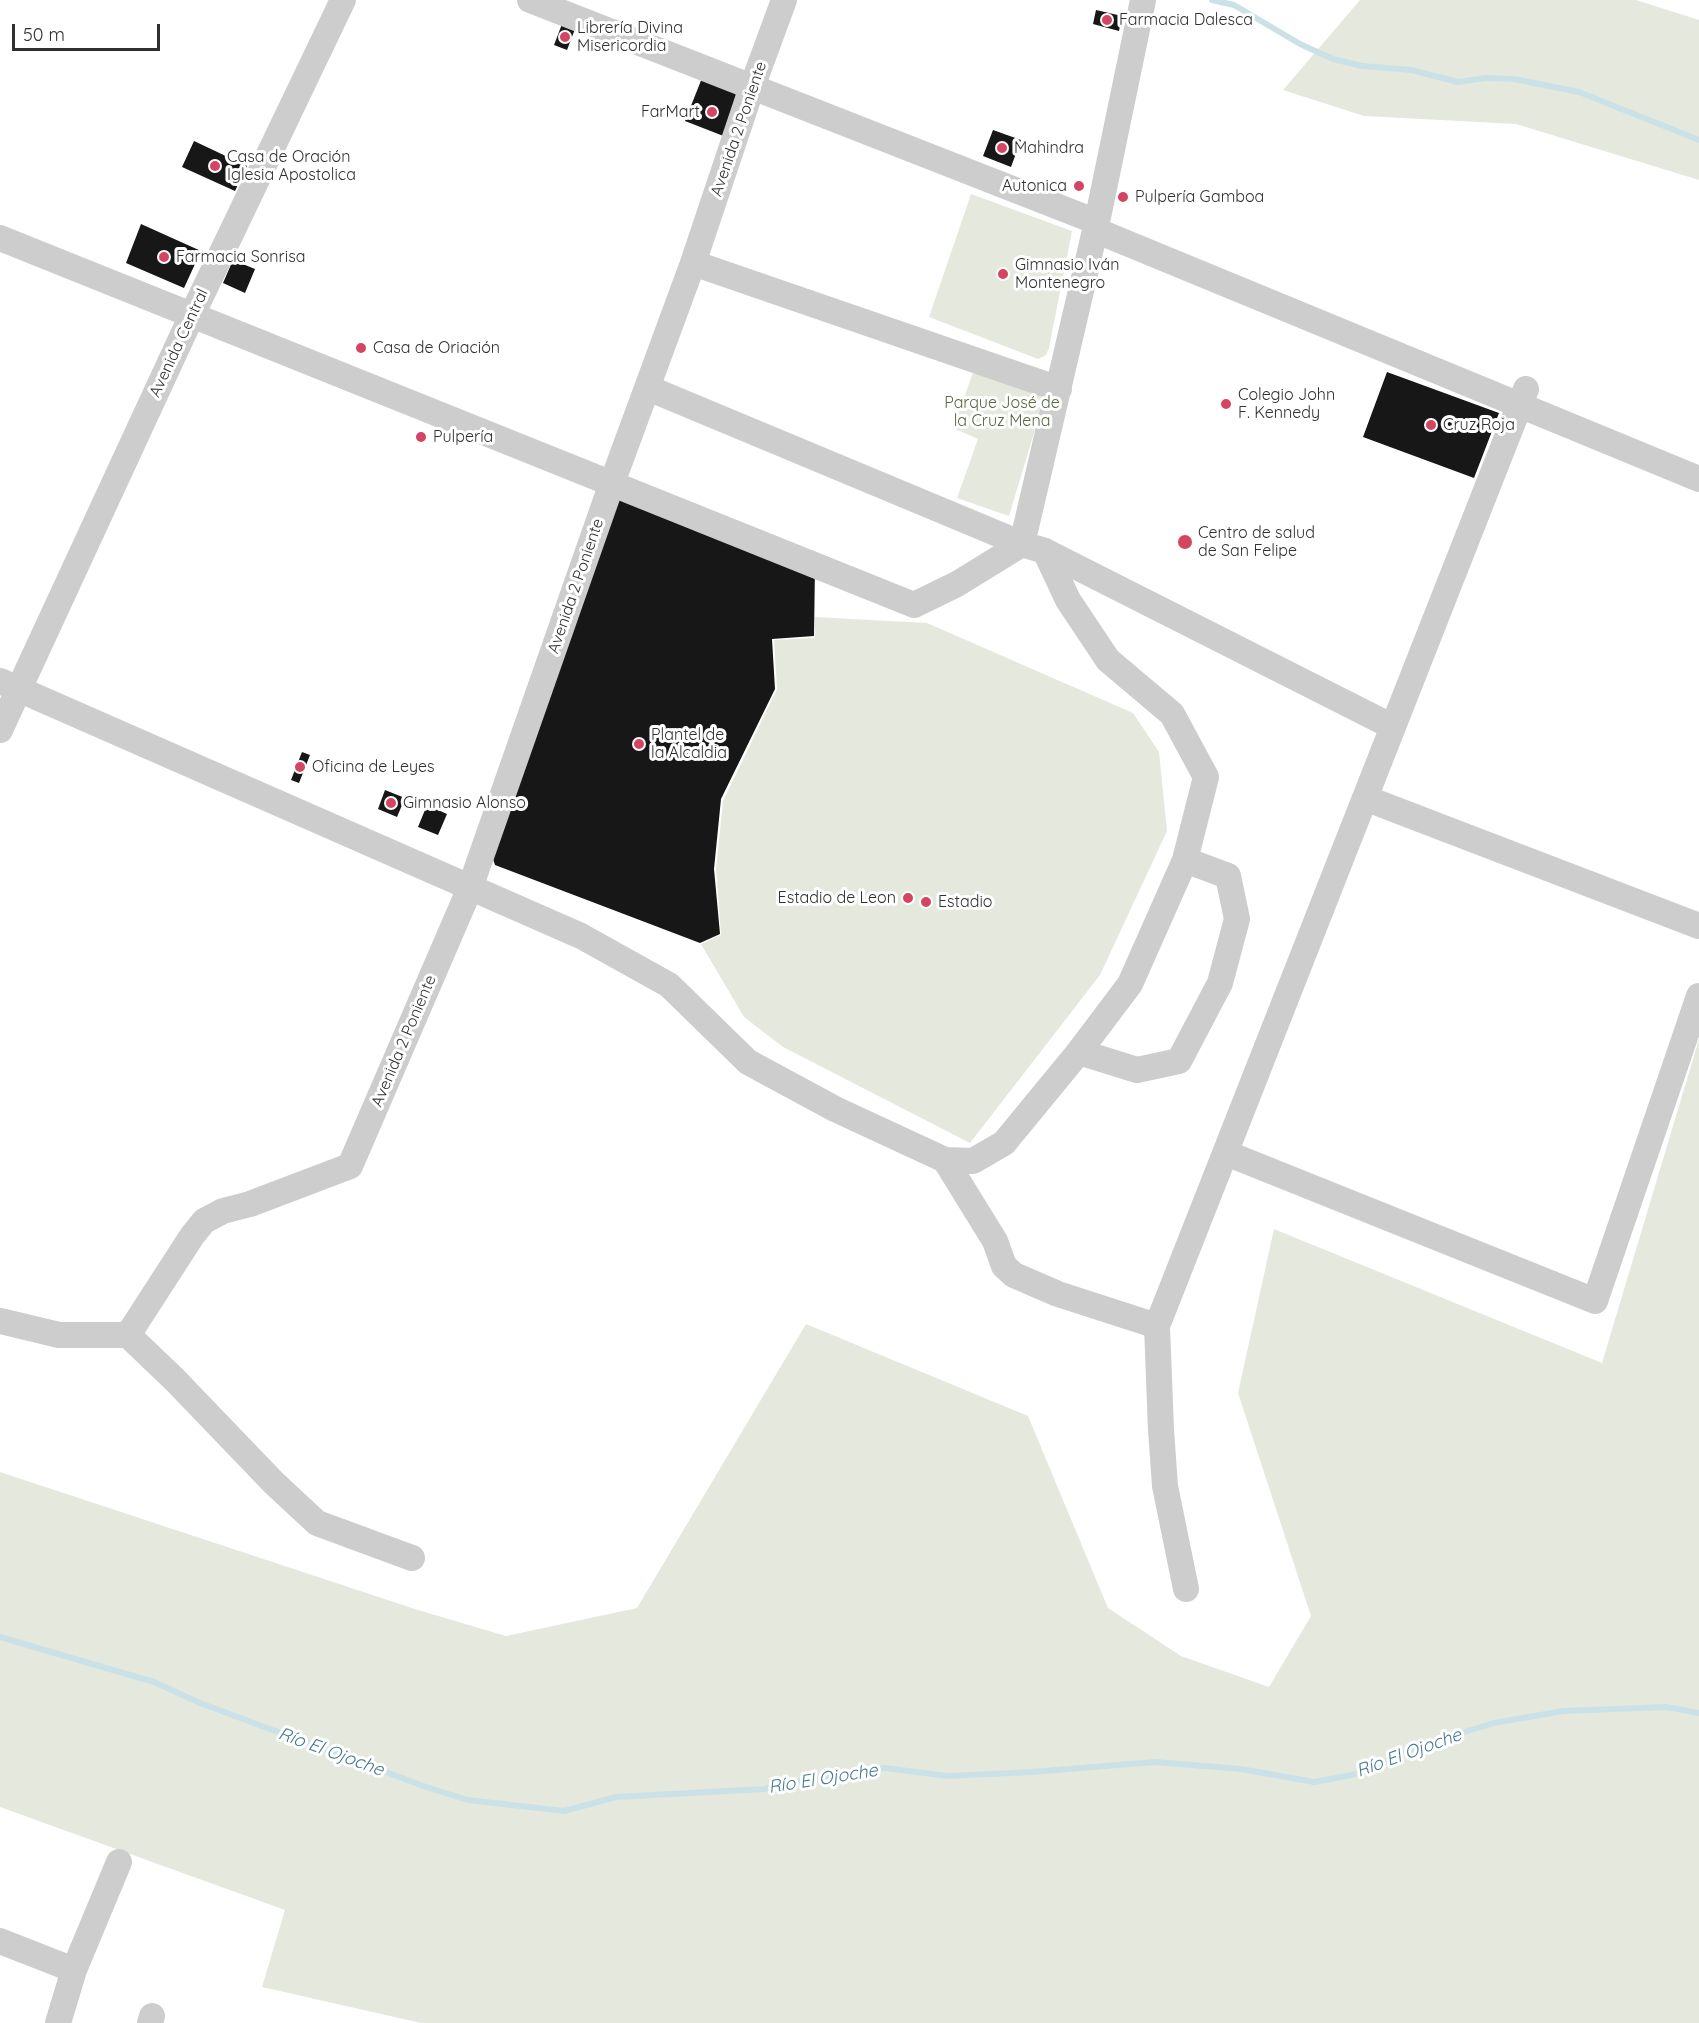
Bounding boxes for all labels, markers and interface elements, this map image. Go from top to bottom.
place label: Farmacia Dalesca [1119,10,1253,30]
scale bar [15,12,164,50]
marker: Farmacia Dalesca [1100,13,1114,27]
place label: Librería Divina Misericordia [577,18,683,56]
text: 50 m [23,23,65,46]
marker: Librería Divina Misericordia [558,30,572,44]
street label: Avenida 2 Poniente [707,59,771,199]
place label: FarMart [641,102,700,122]
marker: FarMart [705,105,719,119]
place label: Mahindra [1014,138,1084,158]
marker: Mahindra [995,141,1009,155]
place label: Casa de Oración Iglesia Apostolica [227,147,356,185]
marker: Casa de Oración Iglesia Apostolica [208,159,222,173]
place label: Autonica [1002,176,1067,196]
marker: Autonica [1072,179,1086,193]
place label: Pulpería Gamboa [1135,187,1264,207]
marker: Pulpería Gamboa [1116,190,1130,204]
place label: Farmacia Sonrisa [176,247,305,267]
marker: Farmacia Sonrisa [157,250,171,264]
place label: Gimnasio Iván Montenegro [1015,255,1119,293]
marker: Gimnasio Iván Montenegro [996,267,1010,281]
street label: Avenida Central [146,286,212,400]
place label: Casa de Oriación [373,338,500,358]
marker: Casa de Oriación [354,341,368,355]
place label: Colegio John F. Kennedy [1238,385,1335,423]
park label: Parque José de la Cruz Mena [944,393,1060,431]
marker: Colegio John F. Kennedy [1219,397,1233,411]
place label: Cruz Roja [1443,415,1515,435]
marker: Cruz Roja [1424,418,1438,432]
place label: Pulpería [433,427,493,447]
marker: Pulpería [414,430,428,444]
street label: Avenida 2 Poniente [544,516,608,656]
place label: Centro de salud de San Felipe [1198,523,1315,561]
marker: Centro de salud de San Felipe [1176,533,1194,551]
place label: Plantel de la Alcaldia [651,725,727,763]
marker: Plantel de la Alcaldia [632,737,646,751]
place label: Oficina de Leyes [312,757,435,777]
marker: Oficina de Leyes [293,760,307,774]
place label: Gimnasio Alonso [403,793,526,813]
marker: Gimnasio Alonso [384,796,398,810]
place label: Estadio de Leon [778,888,896,908]
marker: Estadio de Leon [901,891,915,905]
place label: Estadio [938,892,992,912]
marker: Estadio [919,895,933,909]
street label: Avenida 2 Poniente [368,972,440,1110]
water label: Río El Ojoche [276,1723,386,1781]
water label: Río El Ojoche [1354,1724,1464,1782]
water label: Río El Ojoche [767,1760,879,1798]

